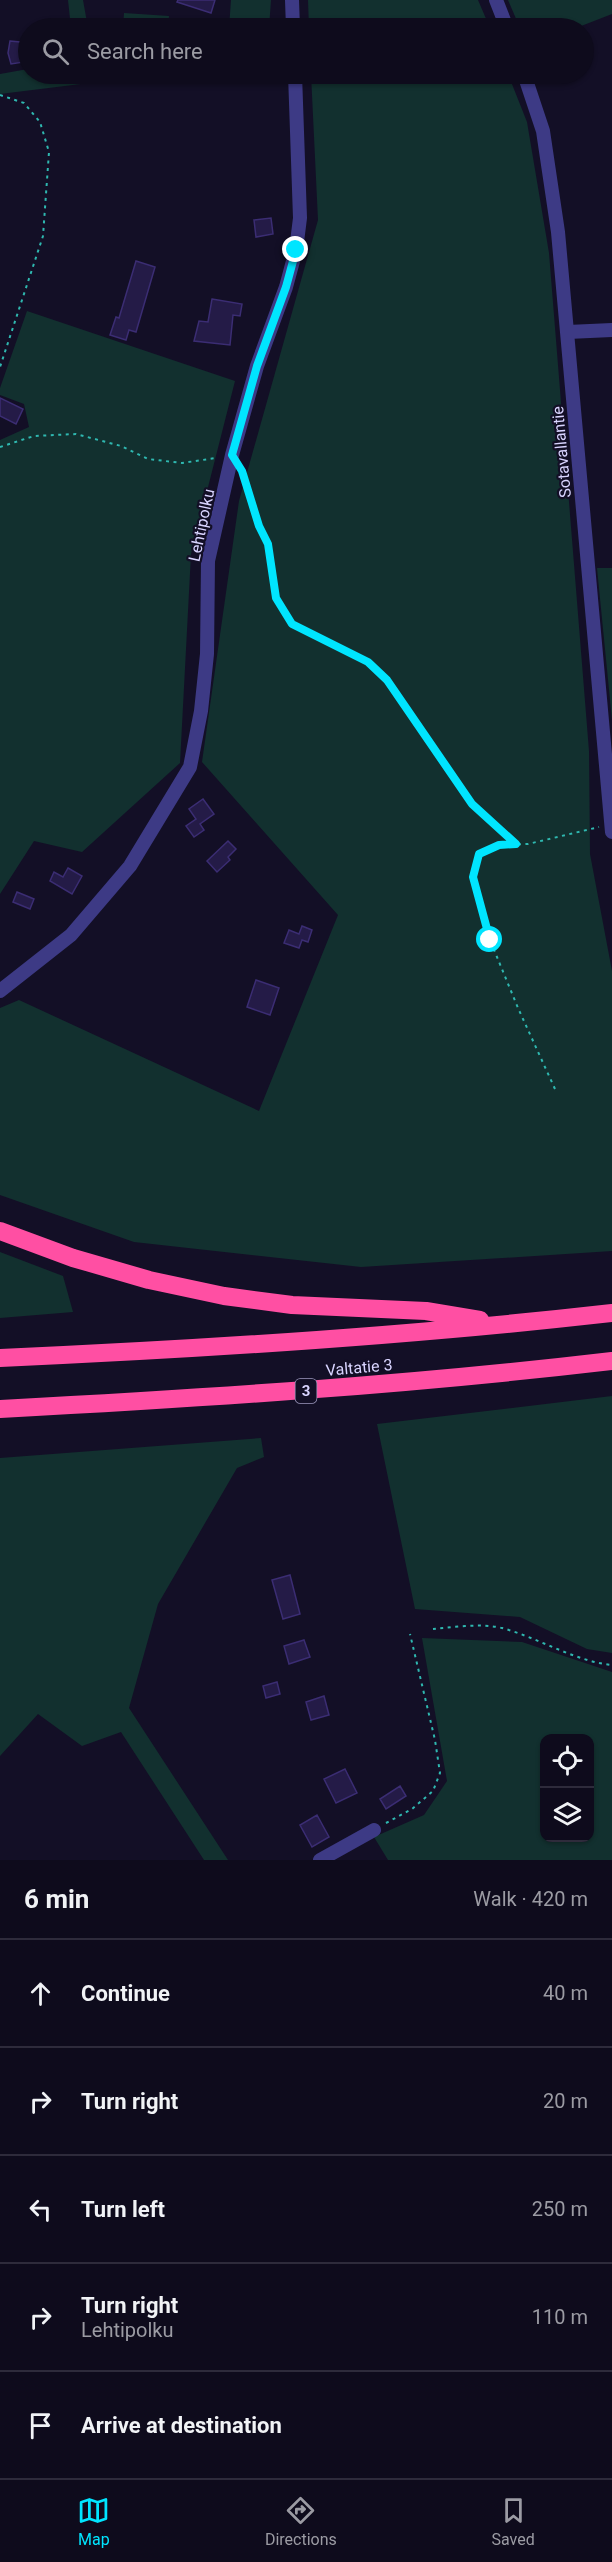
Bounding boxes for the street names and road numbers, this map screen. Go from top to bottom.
street label: Sotavallantie [548,405,575,498]
street label: Lehtipolku [185,487,218,563]
street label: Valtatie 3 [325,1355,393,1380]
road number: 3 [296,1379,316,1403]

